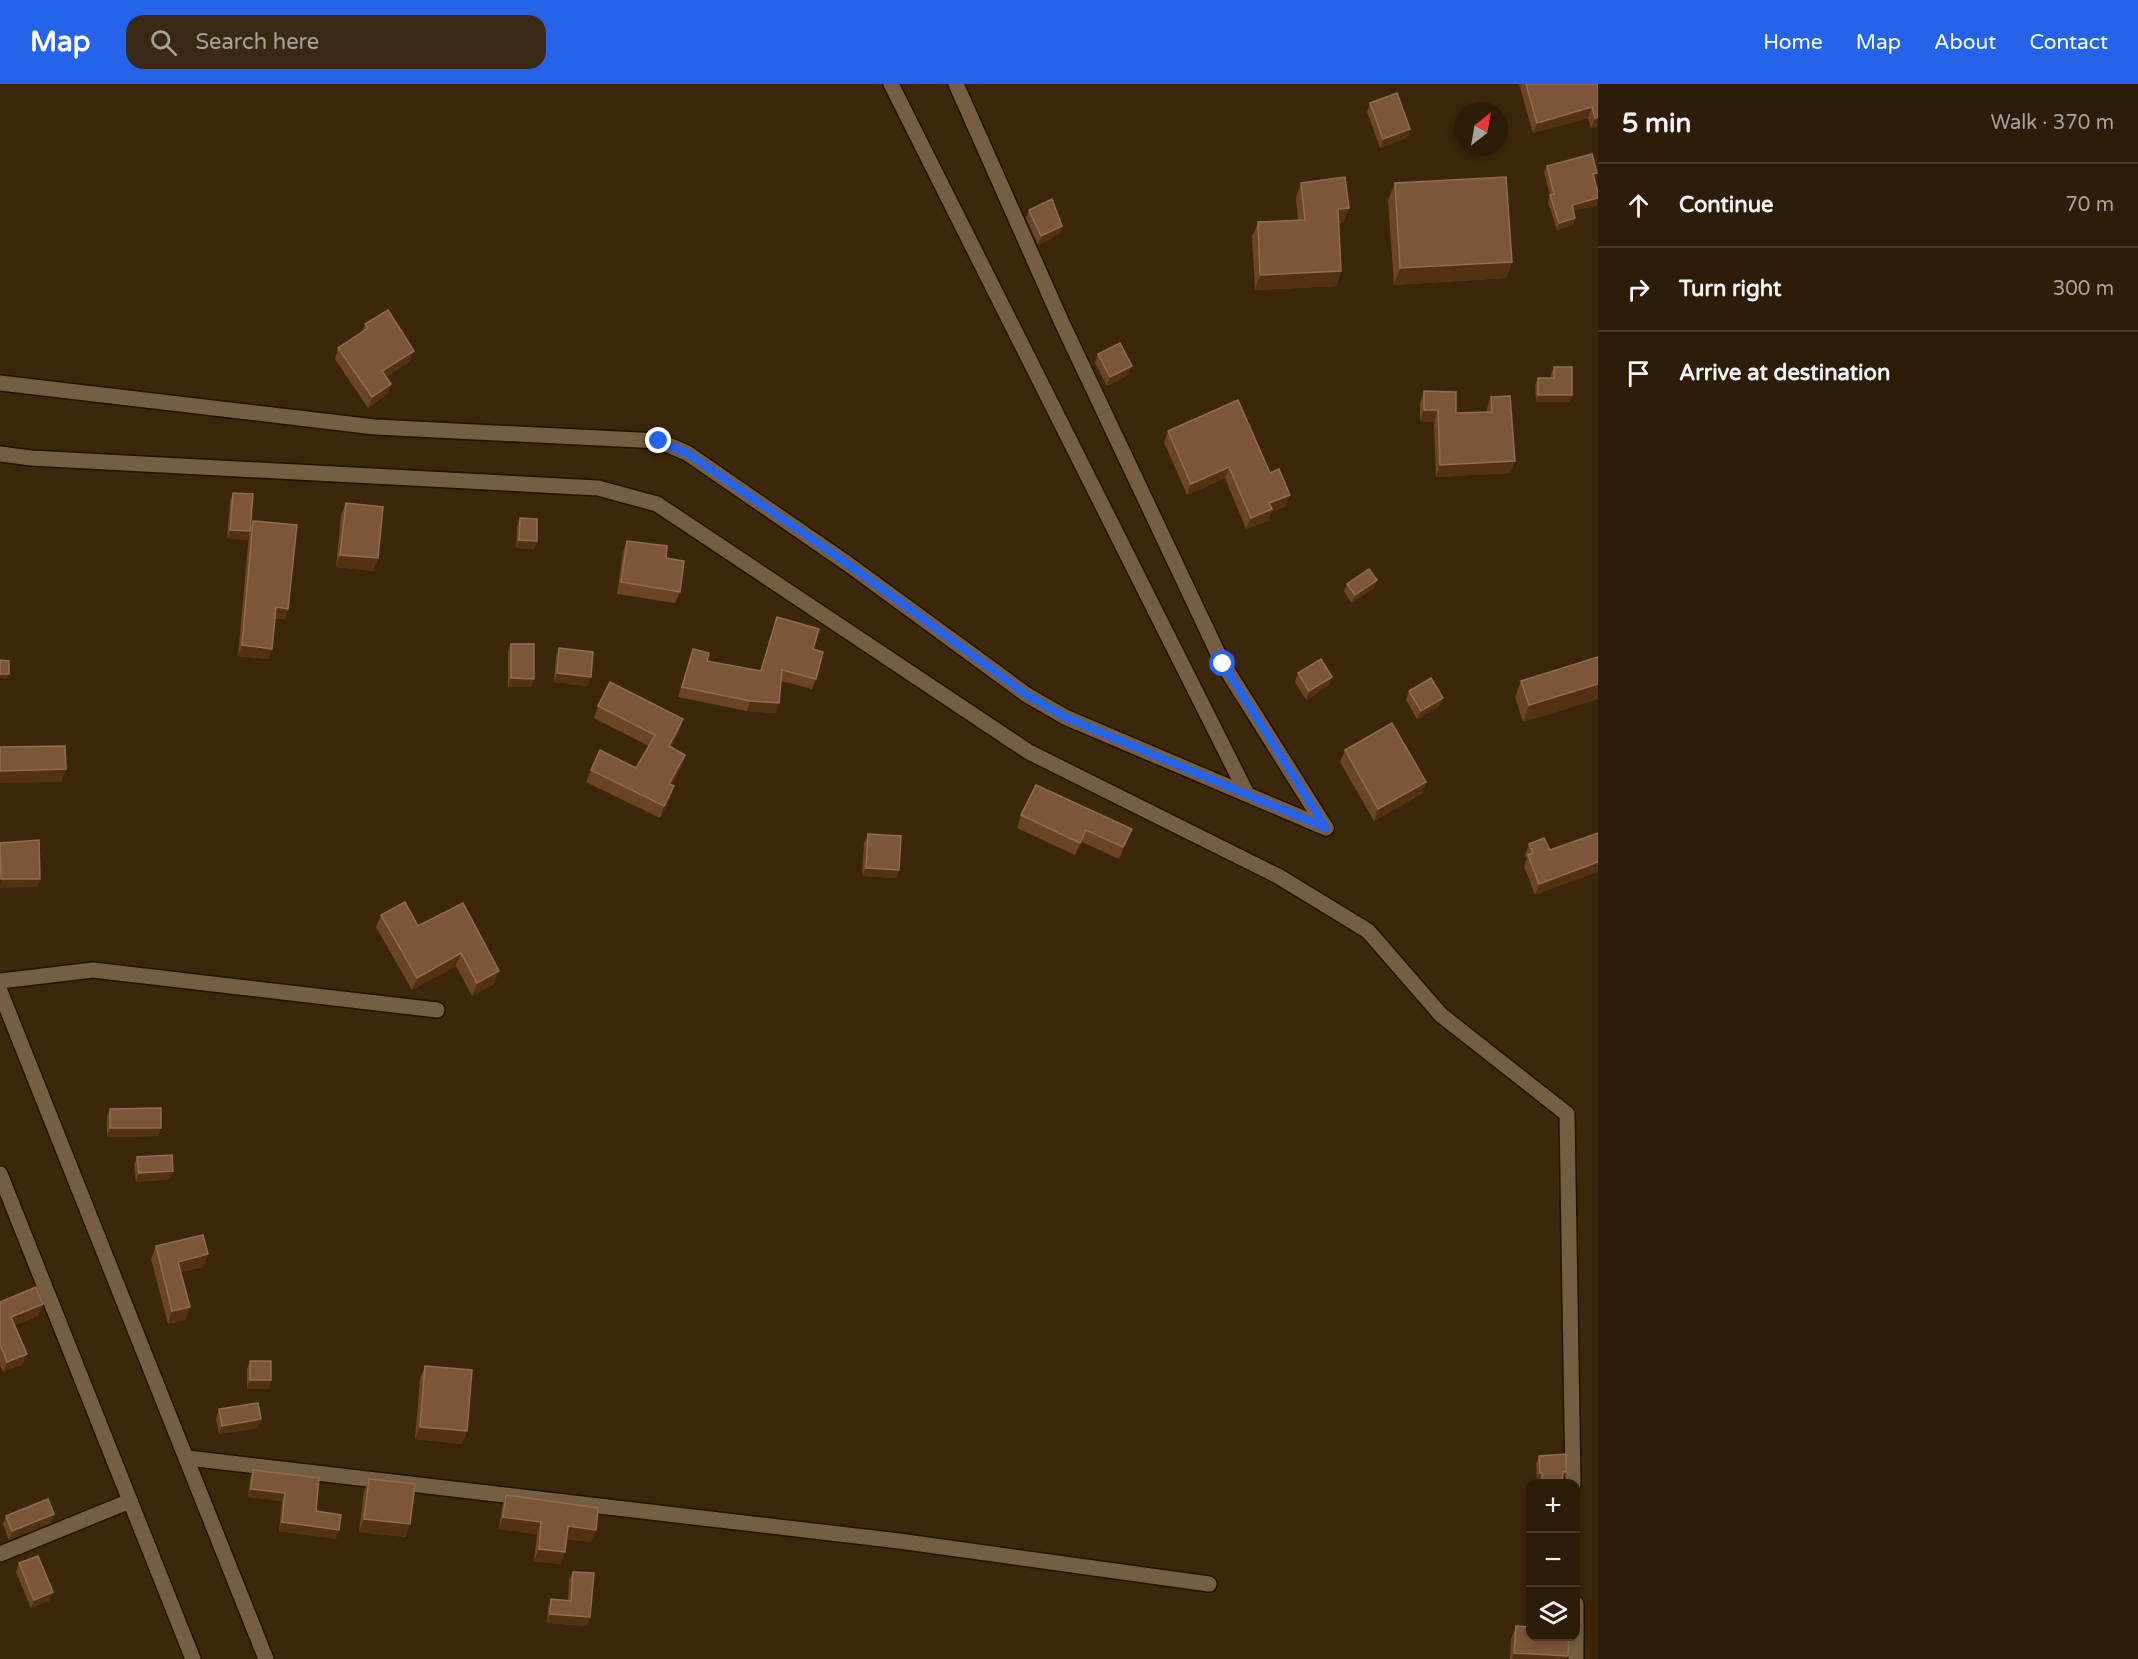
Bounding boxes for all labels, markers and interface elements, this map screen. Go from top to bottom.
search box [126,15,546,69]
text: Map [30,25,90,59]
icon: search [147,26,180,59]
text: Search here [195,29,319,55]
text: Home [1763,30,1823,55]
text: Map [1856,30,1901,55]
text: About [1934,30,1996,55]
text: Contact [2029,30,2108,55]
north arrow [1454,102,1508,156]
text: 5 min [1622,108,1691,139]
text: Walk · 370 m [1991,111,2114,135]
icon: ahead [1622,189,1655,222]
text: Continue [1679,192,1774,218]
text: 70 m [2065,193,2114,217]
icon: right [1622,273,1655,306]
text: Turn right [1679,276,1781,302]
text: 300 m [2053,277,2114,301]
icon: arrive [1622,357,1655,390]
text: Arrive at destination [1679,360,1890,386]
route end [645,427,671,453]
route start [1209,650,1235,676]
map controls [1526,1479,1580,1641]
button: + [1526,1479,1580,1533]
button: − [1526,1533,1580,1587]
button: layers [1526,1587,1580,1641]

